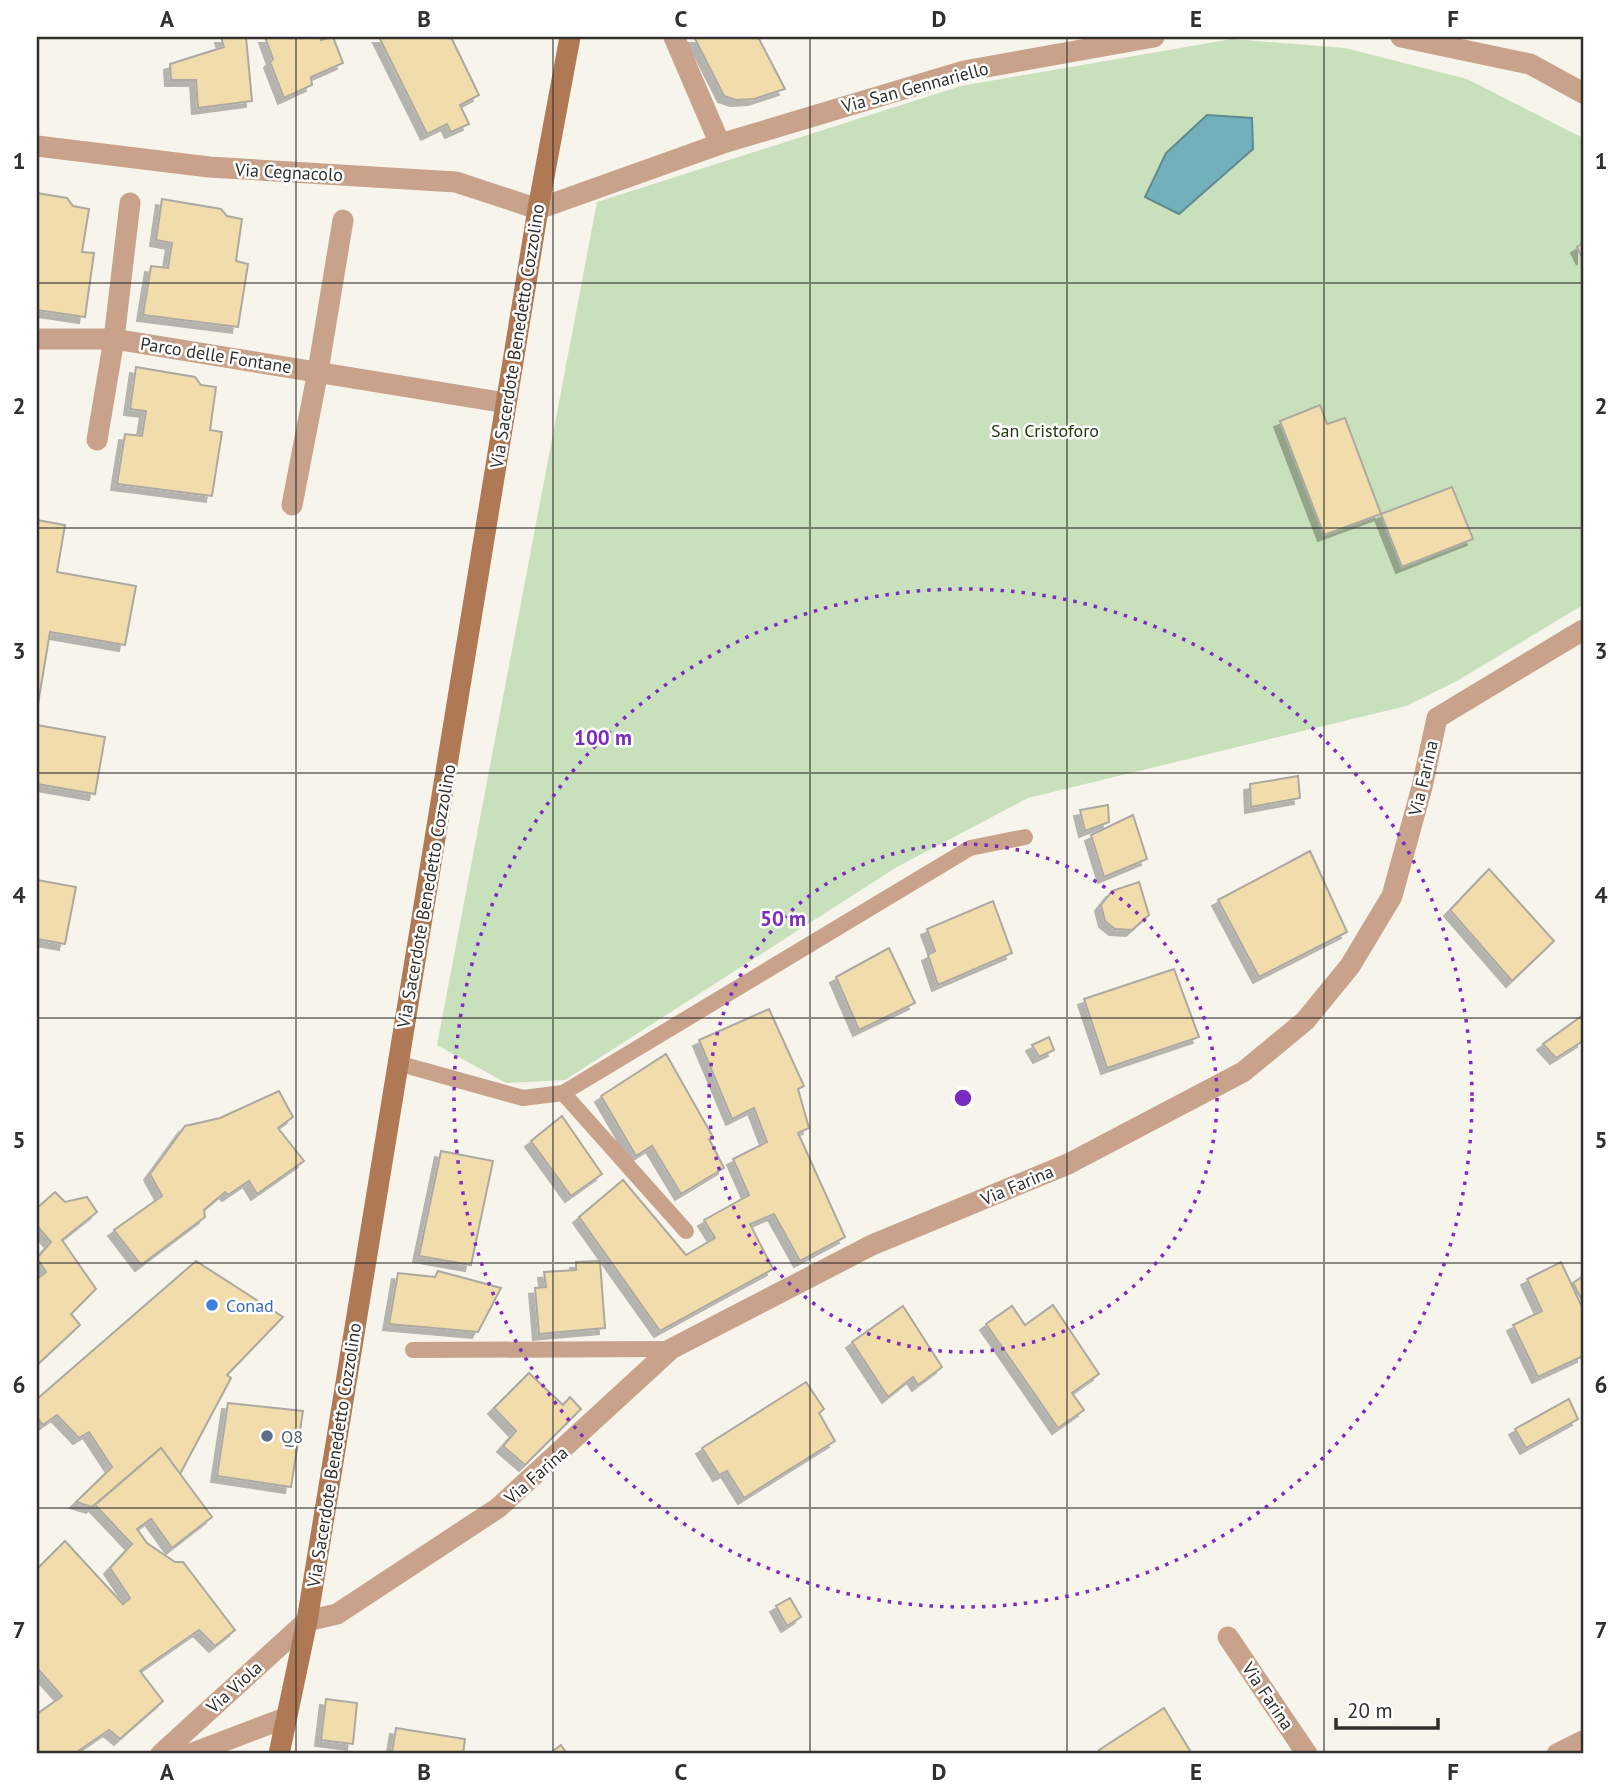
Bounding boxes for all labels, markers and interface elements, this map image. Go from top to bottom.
text: A [160,4,174,33]
text: B [417,4,431,33]
text: C [675,4,688,33]
text: D [932,4,946,33]
text: E [1190,4,1202,33]
text: F [1447,4,1459,33]
street label: Via San Gennariello [838,56,991,118]
text: 1 [12,146,26,175]
text: 1 [1594,146,1608,175]
street label: Via Cegnacolo [233,158,344,186]
street label: Via Sacerdote Benedetto Cozzolino [485,202,549,471]
street label: Parco delle Fontane [139,332,293,378]
text: 2 [12,391,26,420]
text: 2 [1594,391,1608,420]
park label: San Cristoforo [991,419,1099,442]
text: 3 [12,636,26,665]
text: 3 [1594,636,1608,665]
text: 100 m [574,724,632,751]
street label: Via Farina [1403,738,1443,819]
street label: Via Sacerdote Benedetto Cozzolino [391,762,461,1031]
text: 4 [12,880,26,909]
text: 4 [1594,880,1608,909]
text: 50 m [760,905,806,932]
centre of rings [951,1086,975,1110]
text: 5 [12,1125,26,1154]
text: 5 [1594,1125,1608,1154]
street label: Via Farina [976,1159,1057,1211]
place label: Conad [226,1294,274,1317]
marker: Conad [204,1297,220,1313]
street label: Via Sacerdote Benedetto Cozzolino [302,1321,366,1590]
text: 6 [12,1370,26,1399]
text: 6 [1594,1370,1608,1399]
place label: Q8 [281,1425,303,1448]
marker: Q8 [259,1428,275,1444]
street label: Via Farina [499,1441,573,1510]
text: 7 [12,1615,26,1644]
text: 7 [1594,1615,1608,1644]
street label: Via Viola [201,1656,267,1719]
street label: Via Farina [1236,1657,1299,1734]
scale bar [1336,1686,1438,1730]
text: 20 m [1347,1697,1393,1724]
text: A [160,1757,174,1786]
text: B [417,1757,431,1786]
text: C [675,1757,688,1786]
text: D [932,1757,946,1786]
text: E [1190,1757,1202,1786]
text: F [1447,1757,1459,1786]

